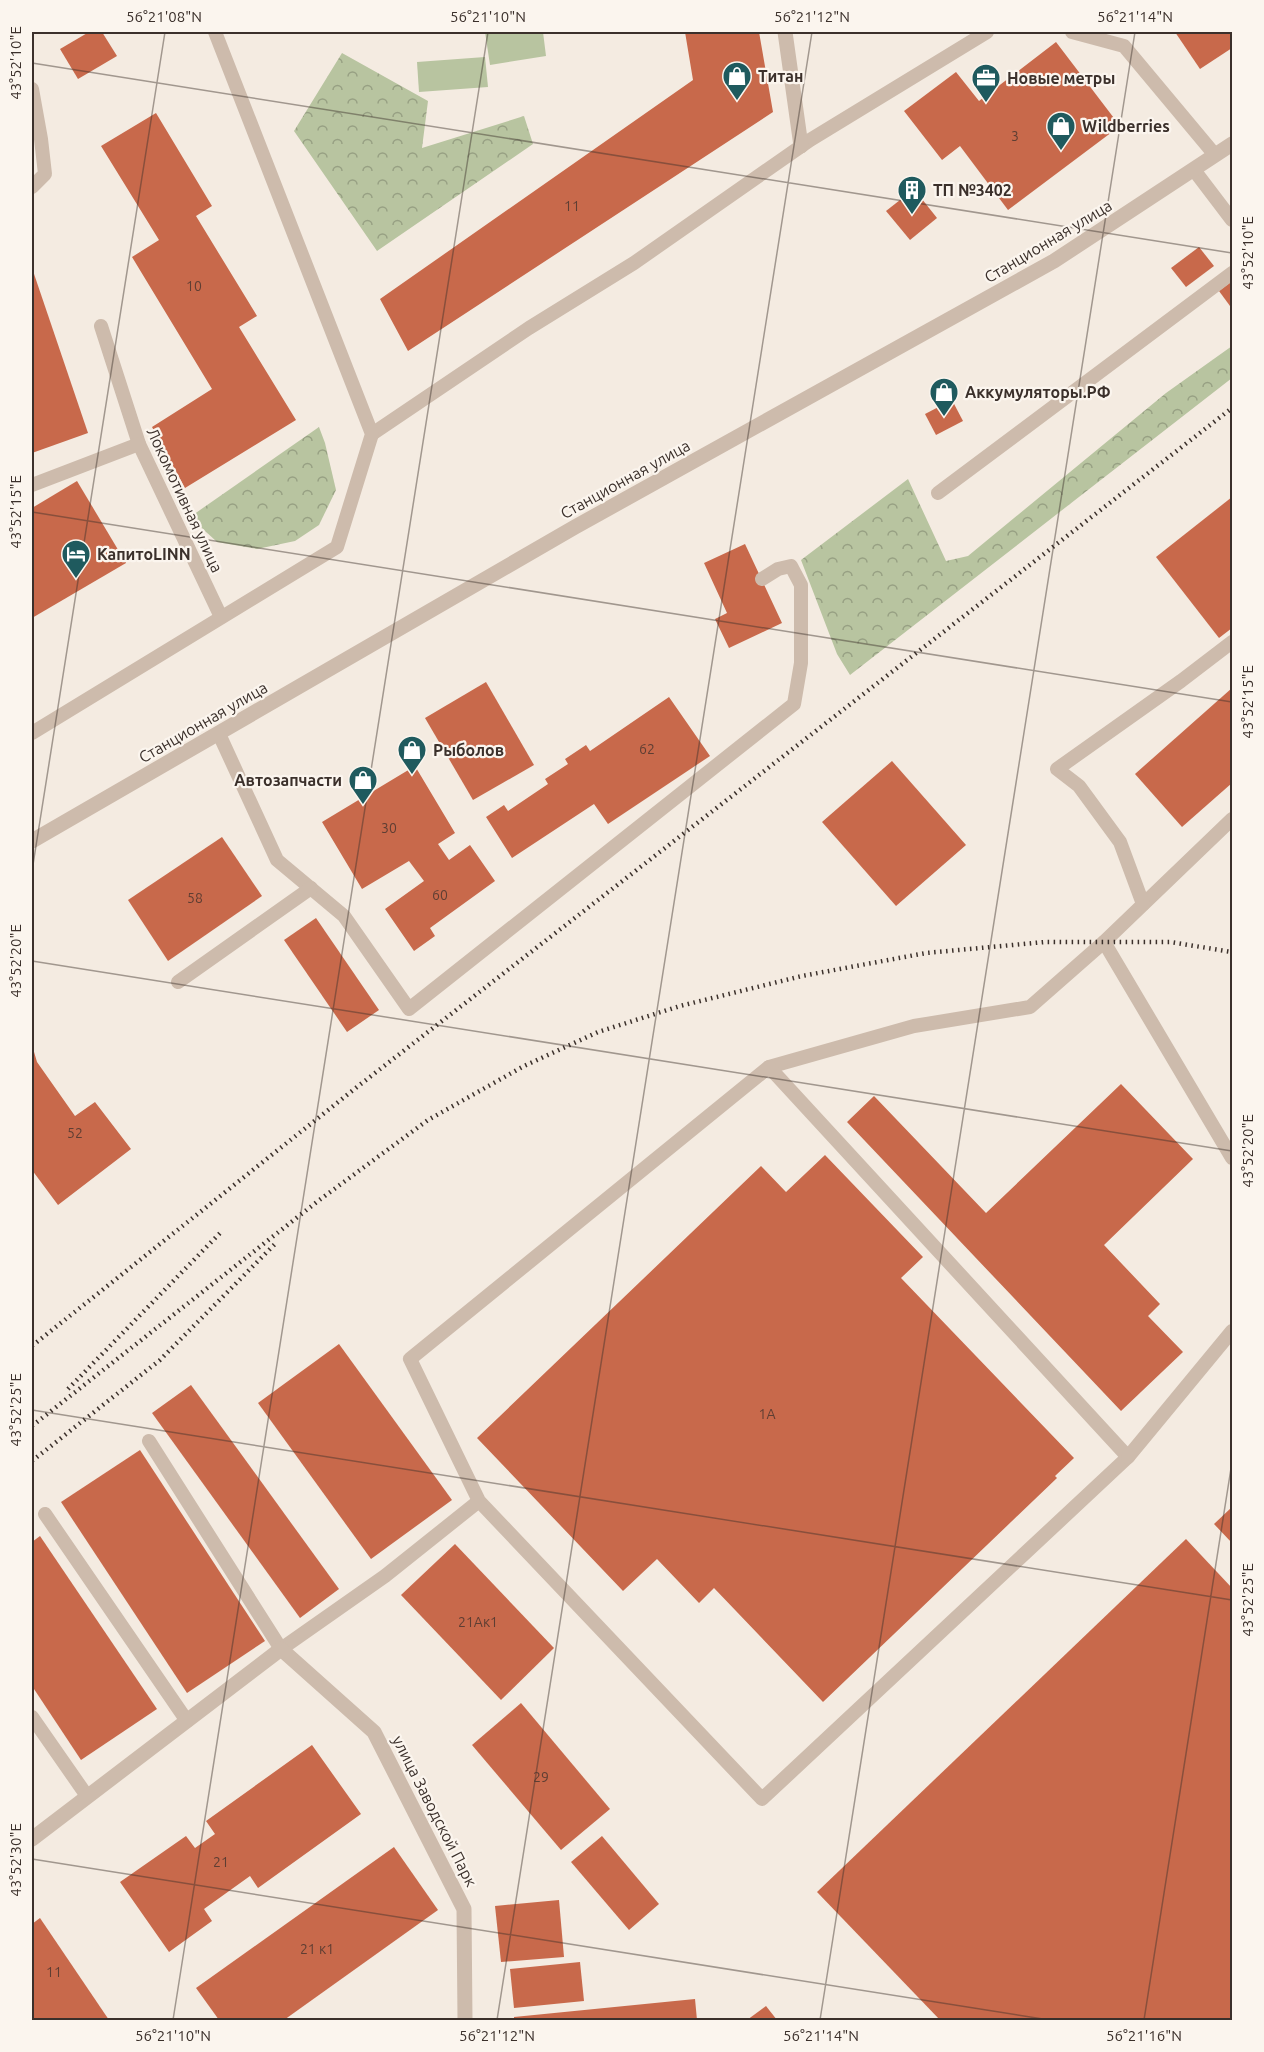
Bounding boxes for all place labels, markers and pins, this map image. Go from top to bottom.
shop icon: Титан [721,60,753,102]
office icon: Новые метры [970,62,1002,104]
place label: Титан [758,67,803,85]
place label: Новые метры [1007,69,1115,87]
shop icon: Wildberries [1045,110,1077,152]
place label: Wildberries [1082,117,1170,135]
building icon: ТП №3402 [896,174,928,216]
place label: ТП №3402 [933,181,1012,199]
shop icon: Аккумуляторы.РФ [928,376,960,418]
place label: Аккумуляторы.РФ [965,383,1111,401]
hotel icon: КапитоLINN [60,538,92,580]
place label: КапитоLINN [97,545,191,563]
shop icon: Рыболов [396,734,428,776]
place label: Рыболов [433,741,504,759]
shop icon: Автозапчасти [347,764,379,806]
place label: Автозапчасти [234,771,342,789]

